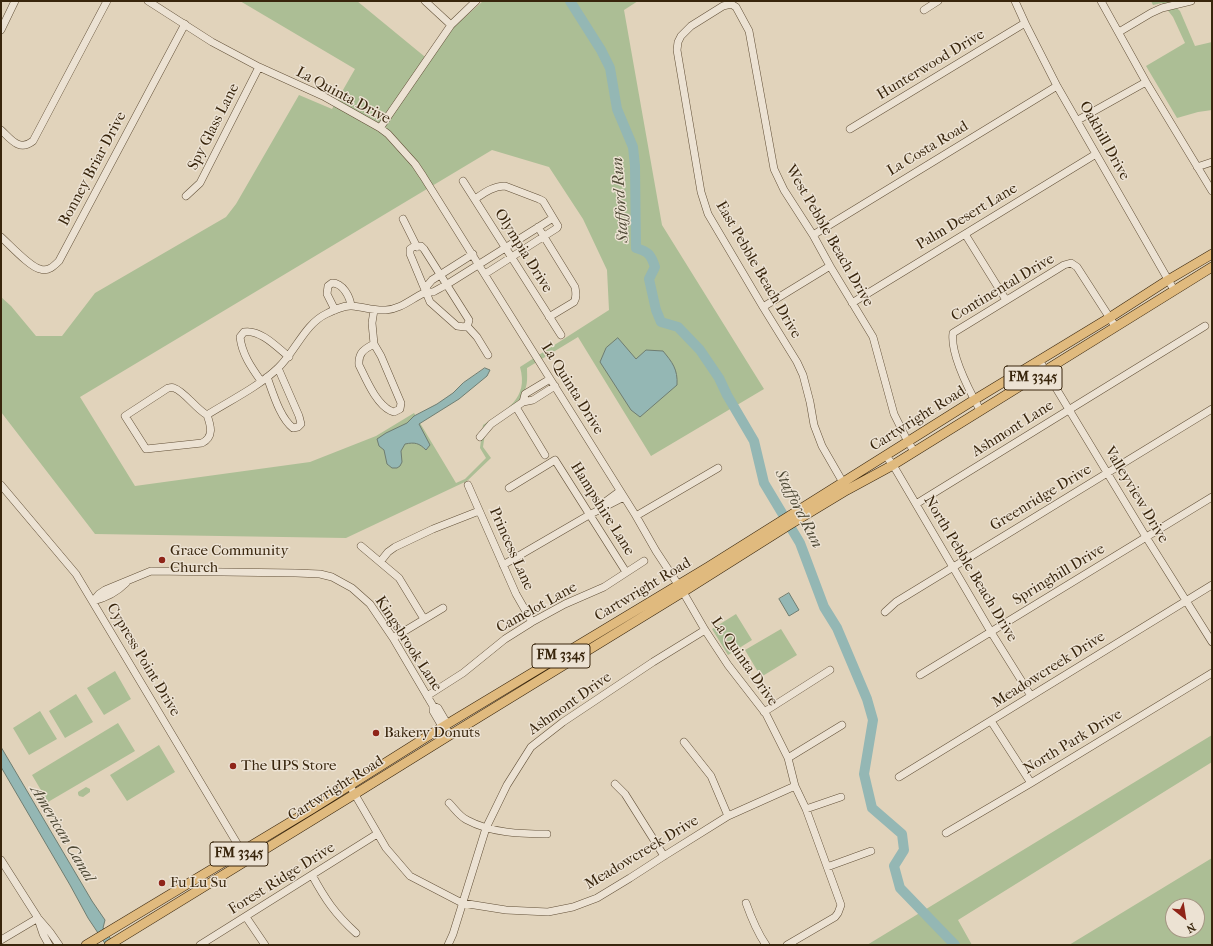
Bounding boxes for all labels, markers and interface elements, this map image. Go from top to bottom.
street label: Hunterwood Drive [874,26,988,104]
street label: La Quinta Drive [293,64,393,128]
street label: Spy Glass Lane [184,81,244,173]
street label: Oakhill Drive [1075,98,1133,184]
street label: Bonney Briar Drive [55,109,131,229]
street label: La Costa Road [884,118,972,180]
water label: Stafford Run [608,157,634,243]
street label: West Pebble Beach Drive [781,162,877,310]
street label: Palm Desert Lane [913,180,1021,254]
street label: East Pebble Beach Drive [711,198,805,342]
street label: Olympia Drive [490,206,556,296]
street label: Continental Drive [948,250,1058,326]
street label: La Quinta Drive [537,340,607,438]
road number: FM 3345 [1004,366,1062,390]
street label: Cartwright Road [867,382,969,456]
street label: Ashmont Lane [969,397,1057,461]
street label: Valleyview Drive [1100,444,1172,546]
street label: Hampshire Lane [566,459,638,559]
street label: Greenridge Drive [987,461,1095,535]
water label: Stafford Run [770,466,826,552]
street label: North Pebble Beach Drive [919,493,1021,645]
street label: Princess Lane [485,505,537,593]
street label: Springhill Drive [1010,540,1108,610]
place label: Grace Community Church [170,542,288,577]
street label: Cartwright Road [592,554,694,626]
marker: Grace Community Church [157,555,167,565]
street label: Camelot Lane [494,579,580,637]
street label: Kingsbrook Lane [371,593,445,695]
street label: Cypress Point Drive [102,600,184,720]
street label: La Quinta Drive [707,614,781,710]
street label: Meadowcreek Drive [989,628,1109,712]
road number: FM 3345 [532,644,590,668]
street label: Ashmont Drive [525,669,615,739]
street label: North Park Drive [1020,706,1126,778]
place label: Bakery Donuts [384,724,480,742]
marker: Bakery Donuts [371,728,381,738]
street label: Cartwright Road [285,752,387,826]
place label: The UPS Store [241,757,336,775]
marker: The UPS Store [228,761,238,771]
water label: American Canal [26,782,98,886]
street label: Meadowcreek Drive [582,812,702,894]
street label: Forest Ridge Drive [226,839,338,919]
road number: FM 3345 [210,842,268,866]
place label: Fu Lu Su [170,874,227,892]
marker: Fu Lu Su [157,878,167,888]
north arrow [1165,898,1205,938]
text: N [1184,920,1198,936]

